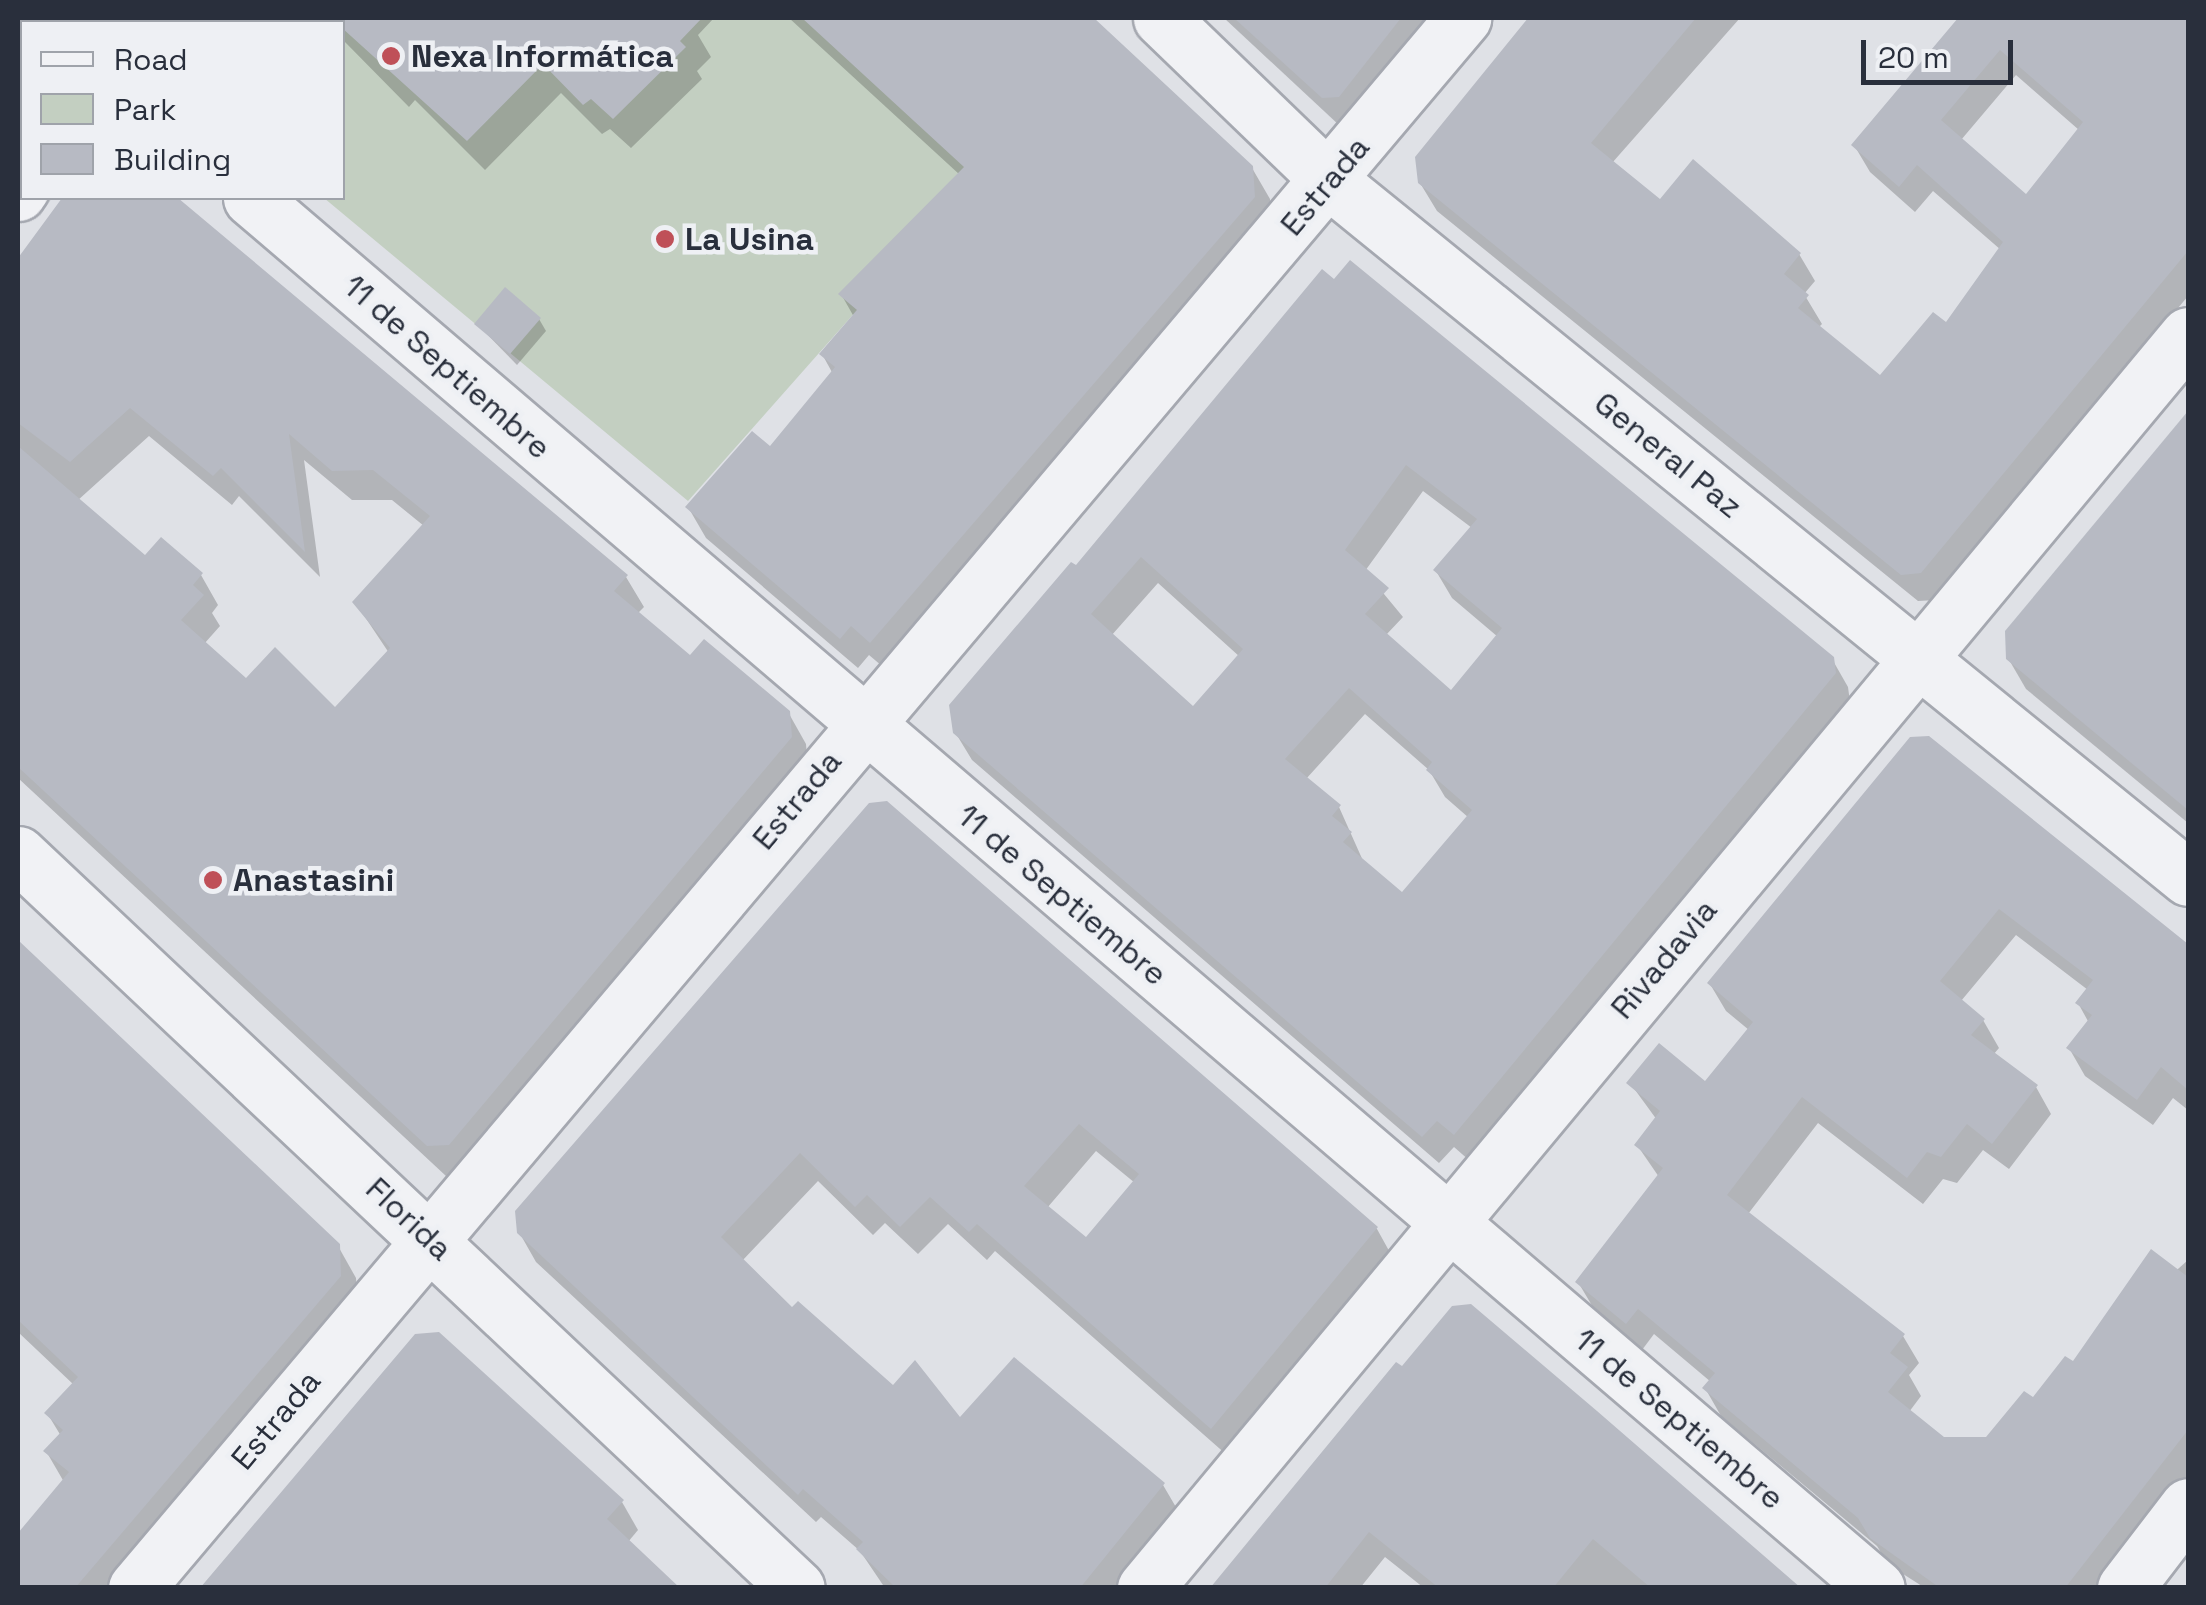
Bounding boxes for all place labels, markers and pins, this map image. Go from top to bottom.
place label: Nexa Informática [411,37,674,75]
marker: Nexa Informática [380,45,402,67]
place label: La Usina [685,220,814,258]
marker: La Usina [654,228,676,250]
place label: Anastasini [233,861,394,899]
marker: Anastasini [202,869,224,891]

